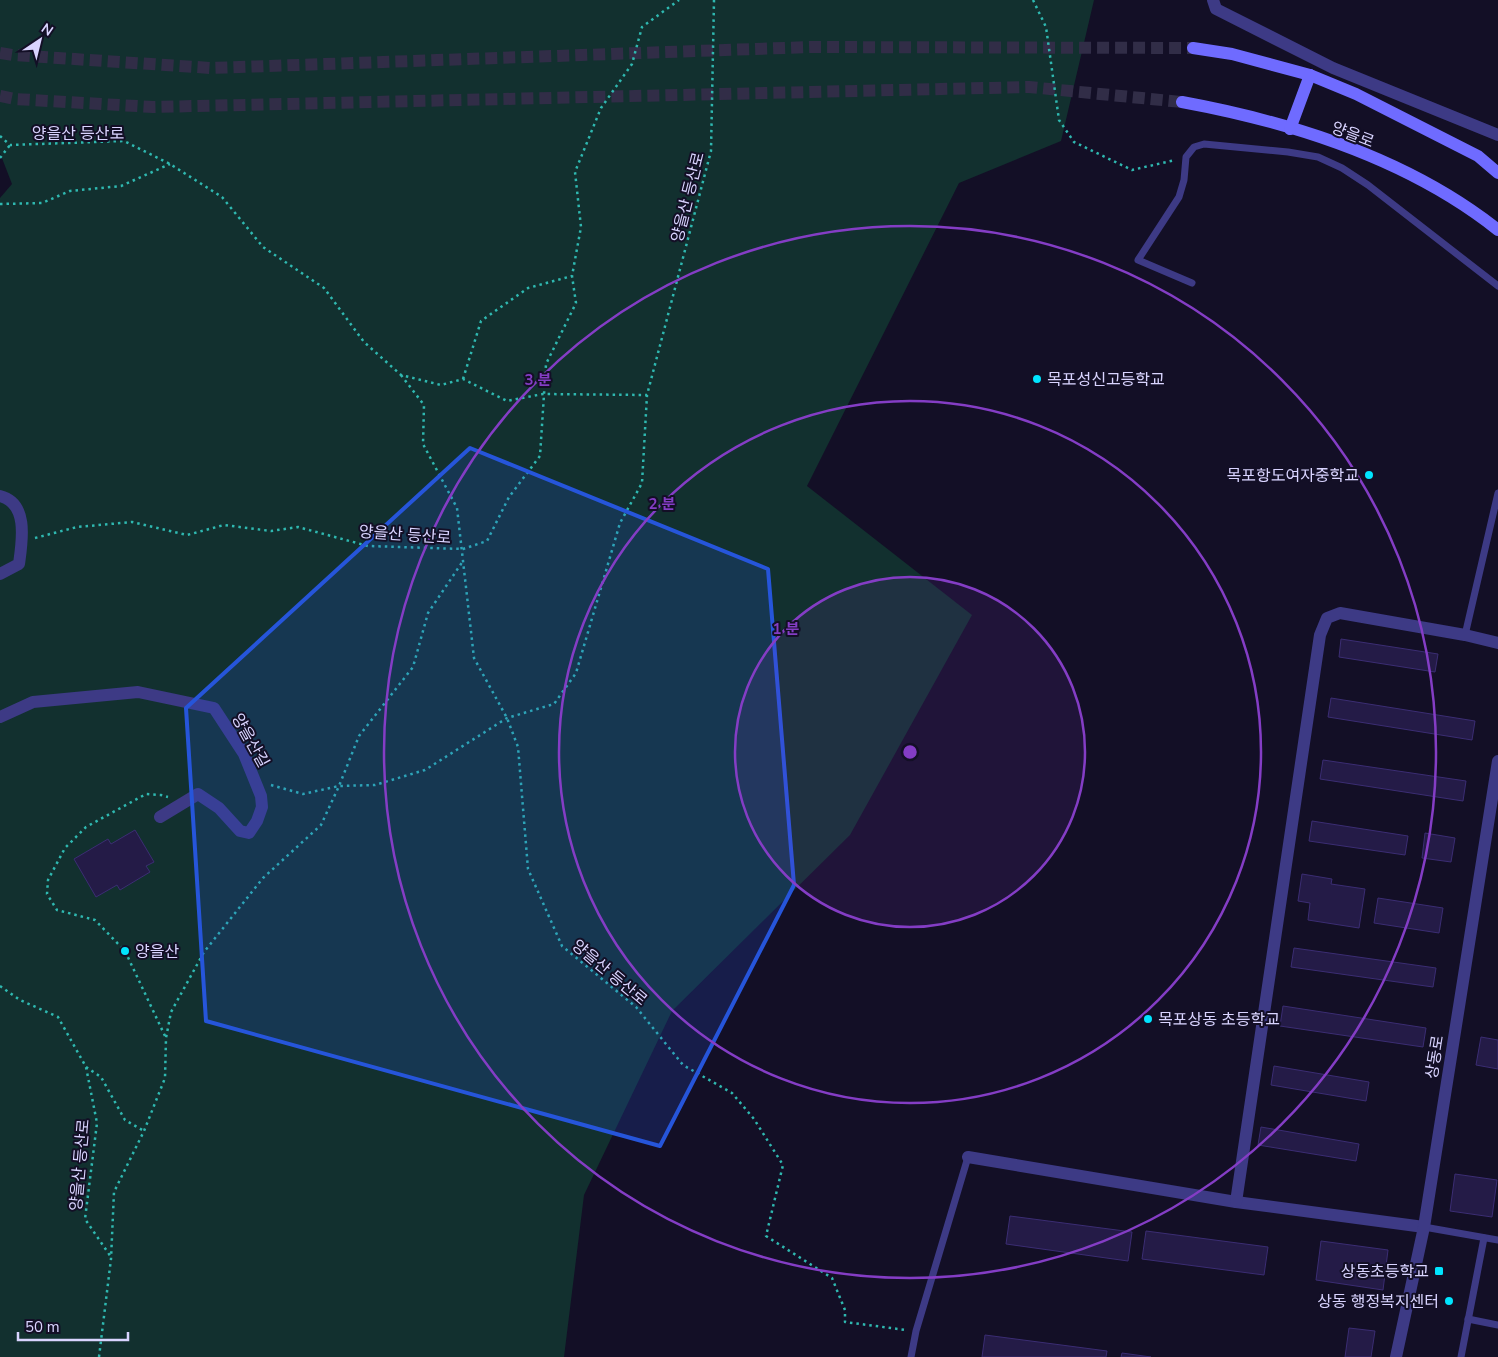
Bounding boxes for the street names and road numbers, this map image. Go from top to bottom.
street label: 양을로 [1328,117,1377,153]
street label: 양을산 등산로 [32,123,124,145]
street label: 양을산 등산로 [666,149,710,245]
street label: 양을산 등산로 [358,521,452,549]
street label: 양을산길 [226,709,274,772]
street label: 양을산 등산로 [567,935,652,1011]
street label: 상동로 [1421,1033,1449,1081]
street label: 양을산 등산로 [65,1118,95,1212]

